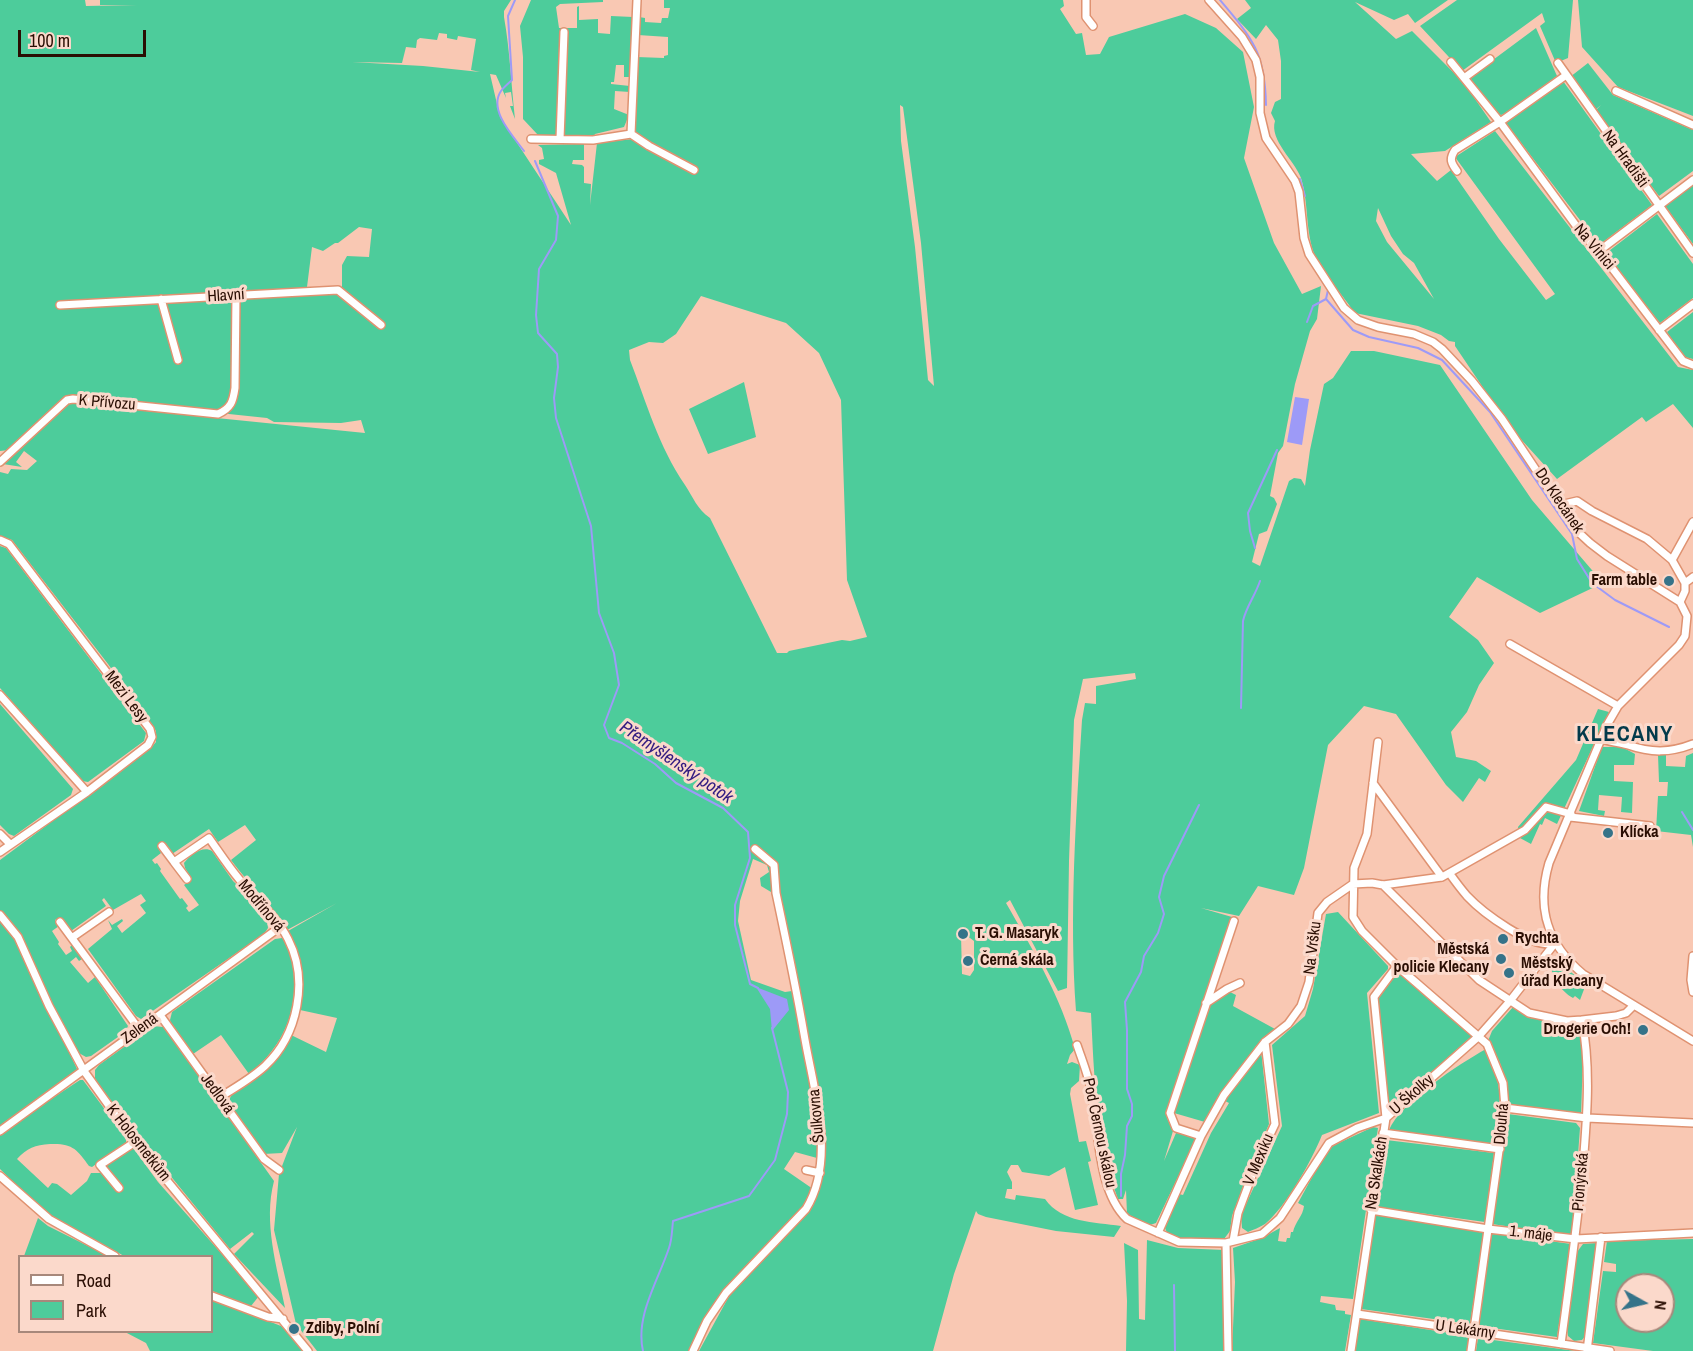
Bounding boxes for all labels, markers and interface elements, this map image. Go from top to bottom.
scale bar [21,18,148,56]
text: 100 m [29,28,70,53]
street label: Na Hradišti [1598,127,1652,191]
street label: Na Vinici [1569,220,1619,274]
street label: Hlavní [207,285,245,307]
street label: K Přívozu [78,391,136,415]
street label: Do Klecánek [1530,465,1588,537]
place label: Farm table [1591,571,1657,591]
marker: Farm table [1662,574,1676,588]
street label: Mezi Lesy [100,667,152,727]
water label: Přemyšlenský potok [615,717,737,809]
district label: KLECANY [1576,722,1674,748]
place label: Klícka [1620,823,1659,843]
marker: Klícka [1601,826,1615,840]
street label: Modřínová [234,876,288,936]
street label: Na Vršku [1300,920,1326,976]
place label: T. G. Masaryk [975,924,1059,944]
marker: T. G. Masaryk [956,927,970,941]
place label: Rychta [1515,929,1559,949]
marker: Rychta [1496,932,1510,946]
place label: Městská policie Klecany [1393,940,1489,978]
place label: Černá skála [980,951,1054,971]
marker: Městská policie Klecany [1494,952,1508,966]
marker: Černá skála [961,954,975,968]
place label: Městský úřad Klecany [1521,954,1603,992]
marker: Městský úřad Klecany [1502,966,1516,980]
street label: Zelená [118,1009,162,1049]
place label: Drogerie Och! [1544,1020,1631,1040]
marker: Drogerie Och! [1636,1023,1650,1037]
street label: Jedlová [196,1070,238,1118]
street label: U Školky [1386,1071,1438,1119]
street label: Pod Černou skálou [1078,1076,1120,1190]
street label: Šulkovna [805,1088,829,1144]
street label: K Holosmetkům [102,1101,174,1185]
street label: Dlouhá [1491,1102,1513,1146]
street label: V Mexiku [1239,1131,1279,1189]
street label: Na Skalkách [1362,1135,1392,1211]
street label: Pionýrská [1569,1152,1593,1212]
street label: 1. máje [1508,1222,1554,1246]
legend [18,1255,213,1333]
text: Road [76,1268,111,1293]
north arrow [1615,1273,1675,1333]
text: Park [76,1298,106,1323]
text: N [1649,1299,1672,1311]
street label: U Lékárny [1434,1316,1496,1344]
place label: Zdiby, Polní [306,1319,379,1339]
marker: Zdiby, Polní [287,1322,301,1336]

